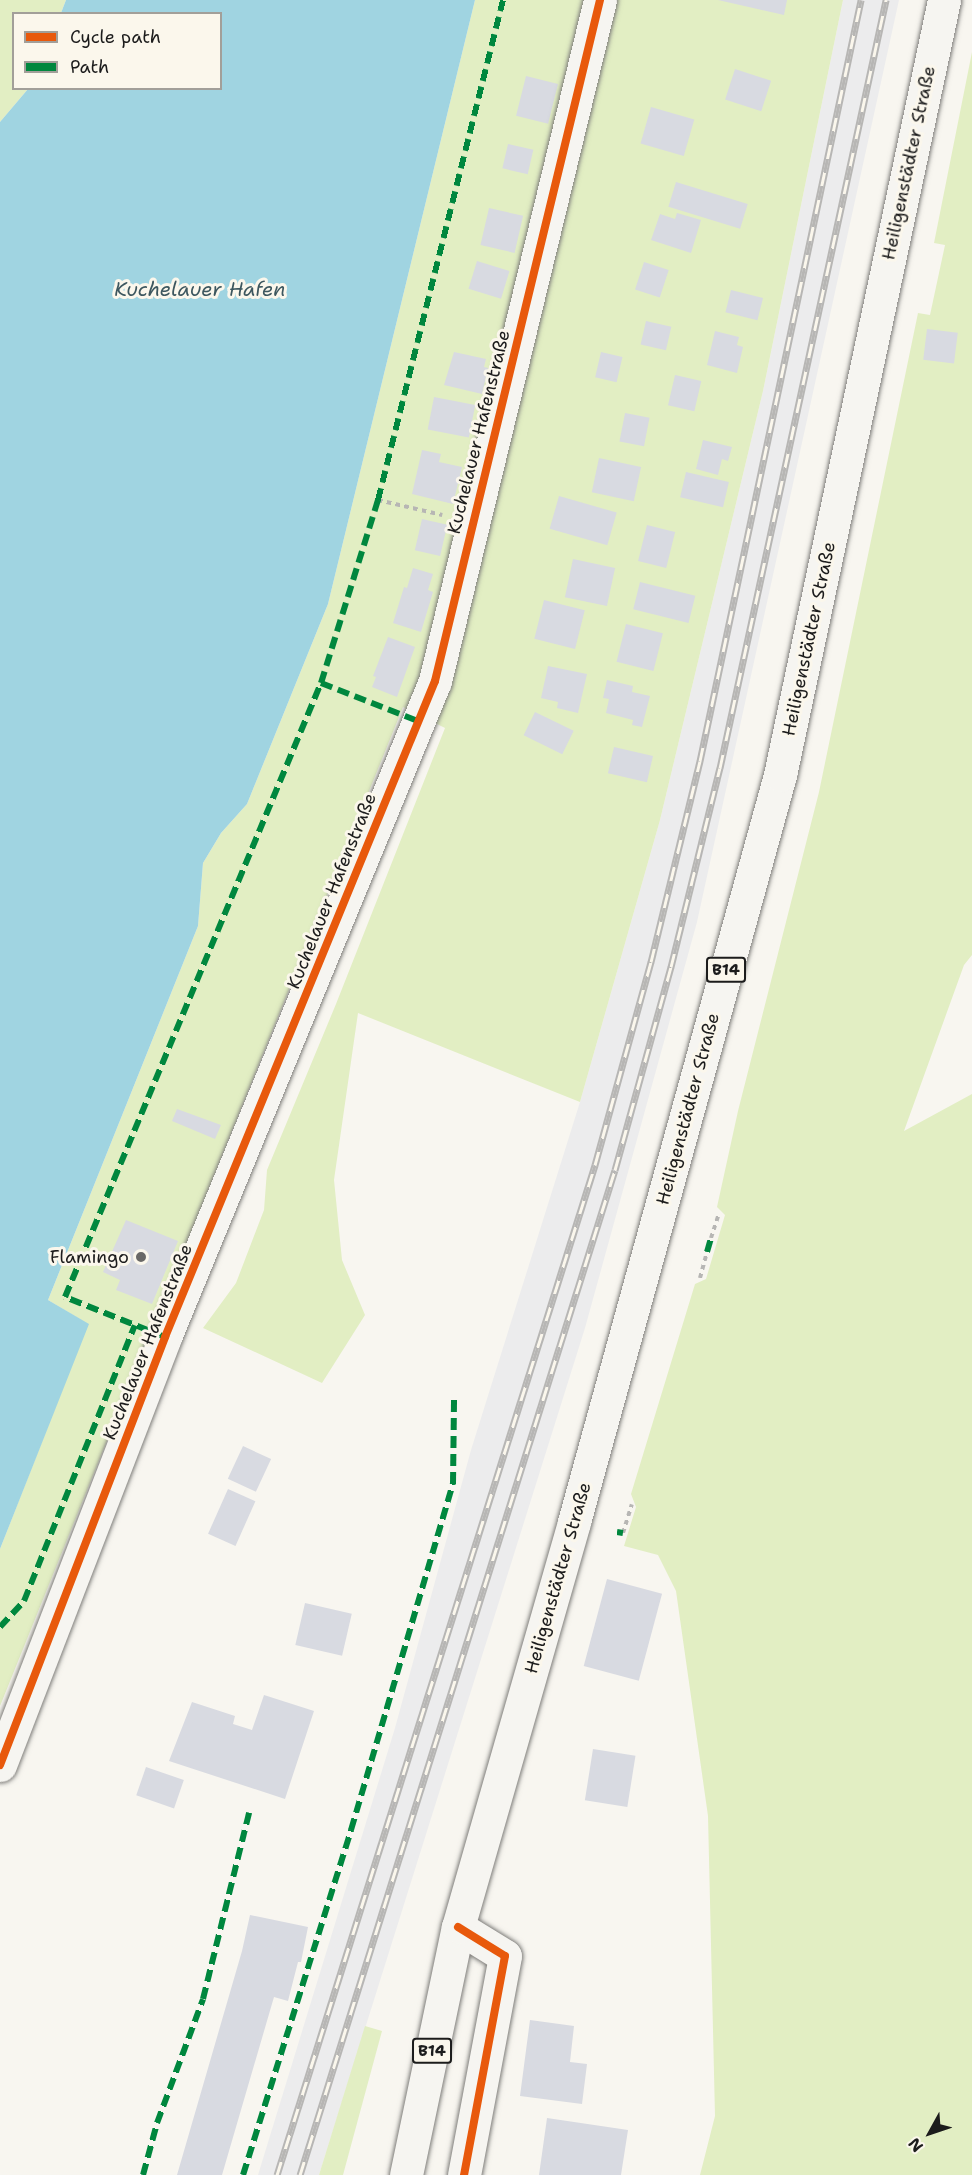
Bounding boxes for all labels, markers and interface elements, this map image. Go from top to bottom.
legend [12,12,222,90]
text: Cycle path [70,25,161,49]
text: Path [70,55,109,79]
street label: Heiligenstädter Straße [878,64,940,262]
water label: Kuchelauer Hafen [114,277,286,301]
street label: Kuchelauer Hafenstraße [443,328,515,536]
street label: Heiligenstädter Straße [778,540,840,738]
street label: Kuchelauer Hafenstraße [283,790,381,992]
road number: B14 [705,957,747,983]
street label: Heiligenstädter Straße [652,1011,724,1207]
street label: Kuchelauer Hafenstraße [99,1241,197,1443]
place label: Flamingo [50,1246,129,1268]
marker: Flamingo [134,1250,148,1264]
street label: Heiligenstädter Straße [520,1480,596,1676]
road number: B14 [411,2038,453,2064]
north arrow [900,2103,960,2163]
text: N [904,2133,928,2157]

